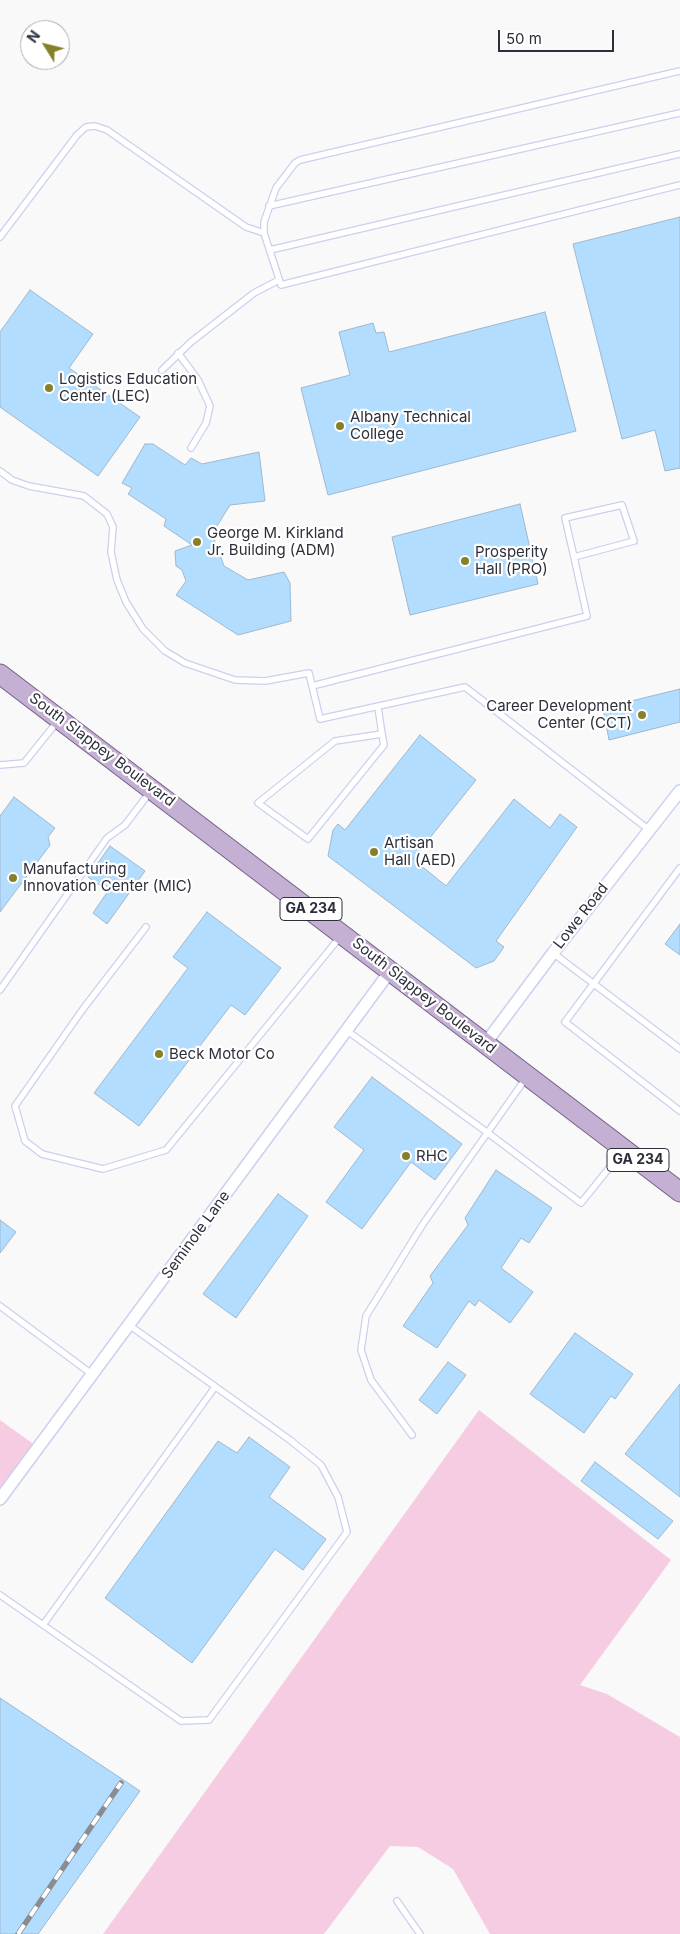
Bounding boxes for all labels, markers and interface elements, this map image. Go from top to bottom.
north arrow [20,20,70,70]
scale bar [500,20,616,52]
text: N [23,27,43,46]
text: 50 m [506,29,542,48]
place label: Logistics Education Center (LEC) [59,370,197,405]
marker: Logistics Education Center (LEC) [43,382,55,394]
place label: Albany Technical College [350,408,471,443]
marker: Albany Technical College [334,420,346,432]
place label: George M. Kirkland Jr. Building (ADM) [207,524,344,559]
marker: George M. Kirkland Jr. Building (ADM) [191,536,203,548]
place label: Prosperity Hall (PRO) [475,543,548,578]
marker: Prosperity Hall (PRO) [459,555,471,567]
street label: South Slappey Boulevard [26,689,178,811]
place label: Career Development Center (CCT) [486,697,632,732]
marker: Career Development Center (CCT) [636,709,648,721]
place label: Artisan Hall (AED) [384,834,456,869]
marker: Artisan Hall (AED) [368,846,380,858]
place label: Manufacturing Innovation Center (MIC) [23,860,192,895]
marker: Manufacturing Innovation Center (MIC) [7,872,19,884]
street label: Lowe Road [550,880,612,952]
road number: GA 234 [280,898,342,921]
street label: South Slappey Boulevard [348,934,500,1058]
place label: Beck Motor Co [169,1045,275,1063]
marker: Beck Motor Co [153,1048,165,1060]
place label: RHC [416,1147,448,1165]
road number: GA 234 [607,1148,669,1172]
marker: RHC [400,1150,412,1162]
street label: Seminole Lane [158,1188,234,1282]

